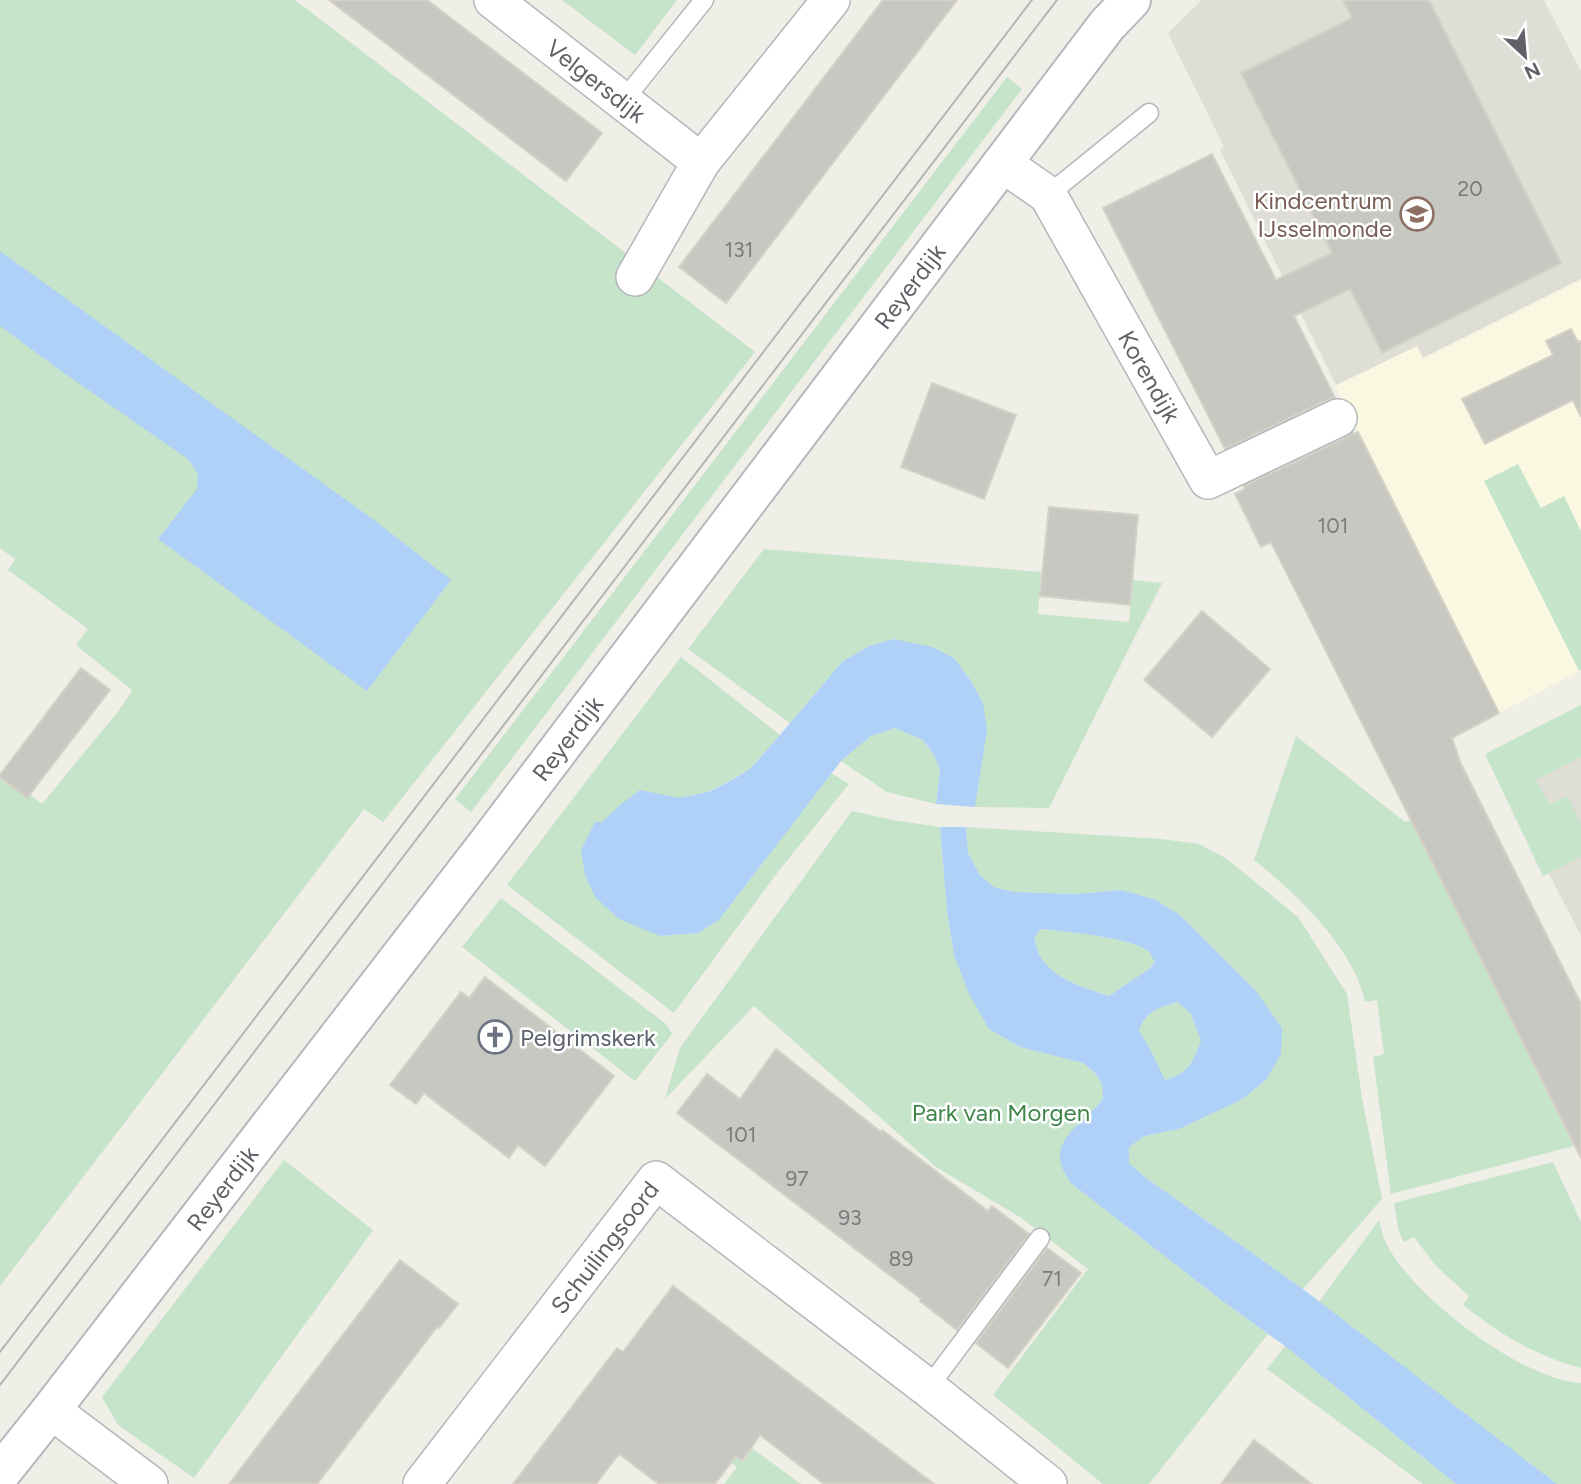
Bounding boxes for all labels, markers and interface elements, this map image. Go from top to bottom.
north arrow [1490,21,1560,91]
street label: Velgersdijk [541,33,652,129]
text: N [1521,57,1544,84]
house number: 20 [1457,176,1483,201]
place label: Kindcentrum IJsselmonde [1254,186,1392,243]
school or university icon: Kindcentrum IJsselmonde [1398,195,1436,233]
house number: 131 [725,237,753,262]
street label: Reyerdijk [868,238,951,334]
street label: Korendijk [1112,325,1187,428]
house number: 101 [1318,513,1348,538]
street label: Reyerdijk [526,690,609,787]
church icon: Pelgrimskerk [476,1018,514,1056]
place label: Pelgrimskerk [520,1023,656,1052]
park label: Park van Morgen [912,1098,1090,1127]
house number: 101 [726,1122,756,1147]
street label: Reyerdijk [180,1140,264,1236]
house number: 97 [785,1166,809,1191]
street label: Schuilingsoord [544,1175,665,1319]
house number: 93 [838,1205,862,1230]
house number: 89 [889,1246,913,1271]
house number: 71 [1042,1266,1062,1291]

